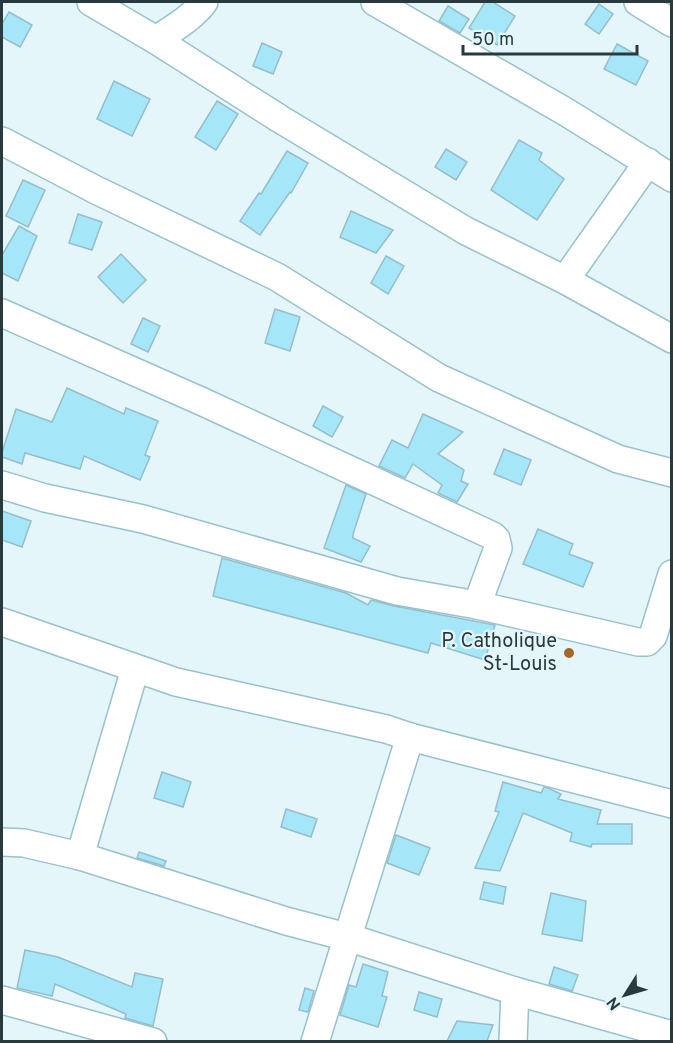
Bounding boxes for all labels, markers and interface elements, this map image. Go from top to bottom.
scale bar [463,18,637,56]
text: 50 m [472,29,514,52]
place label: P. Catholique St-Louis [441,629,557,678]
marker: P. Catholique St-Louis [562,646,576,660]
north arrow [595,965,655,1025]
text: N [603,992,626,1013]

